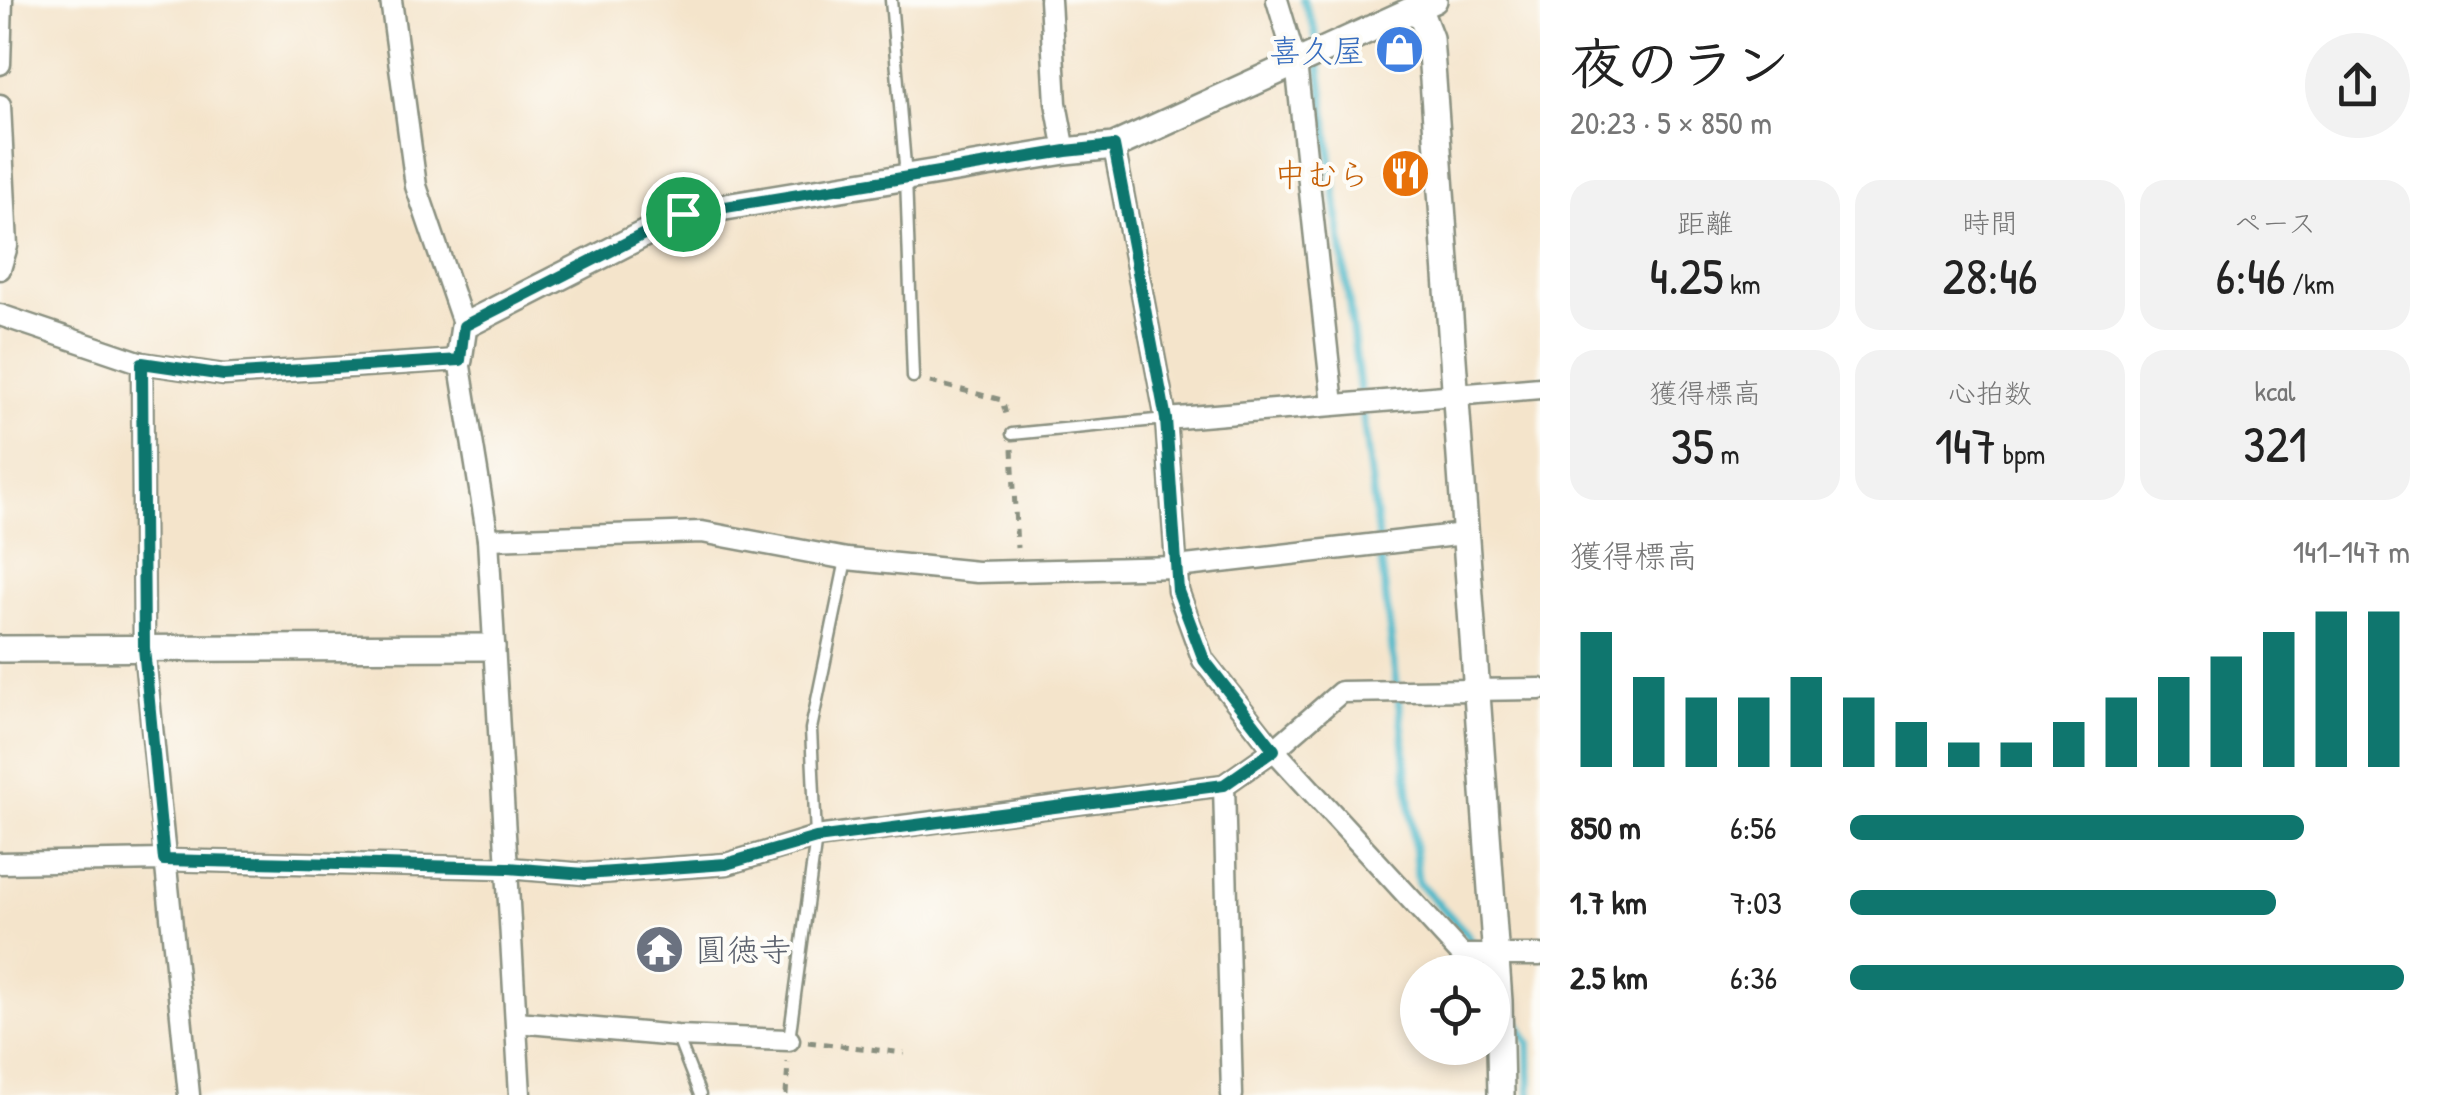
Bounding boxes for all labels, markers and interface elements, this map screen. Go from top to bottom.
shop icon: 喜久屋 [1374,24,1426,76]
text: 夜のラン [1570,26,1790,100]
place label: 喜久屋 [1269,29,1365,72]
button: share [2305,33,2410,138]
text: 20:23 · 5 × 850 m [1570,101,1772,144]
restaurant icon: 中むら [1379,148,1431,200]
place label: 中むら [1274,153,1370,196]
pin [641,172,726,257]
icon: arrive [656,187,711,242]
text: 距離 [1677,204,1733,242]
text: 時間 [1962,204,2018,242]
text: ペース [2234,204,2316,242]
text: 4.25 [1649,242,1723,310]
text: 28:46 [1942,242,2038,310]
text: 6:46 [2215,242,2286,310]
text: km [1723,265,1761,303]
text: /km [2286,265,2335,303]
text: kcal [2255,372,2295,410]
text: 獲得標高 [1649,374,1761,412]
text: 心拍数 [1948,374,2032,412]
text: 321 [2243,410,2307,478]
text: 35 [1670,412,1714,480]
text: 147 [1935,412,1996,480]
text: m [1714,435,1740,473]
text: bpm [1996,435,2045,473]
text: 141–147 m [2293,530,2410,573]
text: 獲得標高 [1570,534,1698,577]
text: 850 m [1570,806,1641,849]
text: 6:56 [1730,806,1777,849]
text: 1.7 km [1570,881,1647,924]
text: 7:03 [1730,881,1782,924]
temple icon: 圓徳寺 [634,923,686,975]
place label: 圓徳寺 [695,928,791,971]
map controls [1400,955,1510,1065]
button: locate [1400,955,1510,1065]
text: 2.5 km [1570,956,1648,999]
text: 6:36 [1730,956,1777,999]

